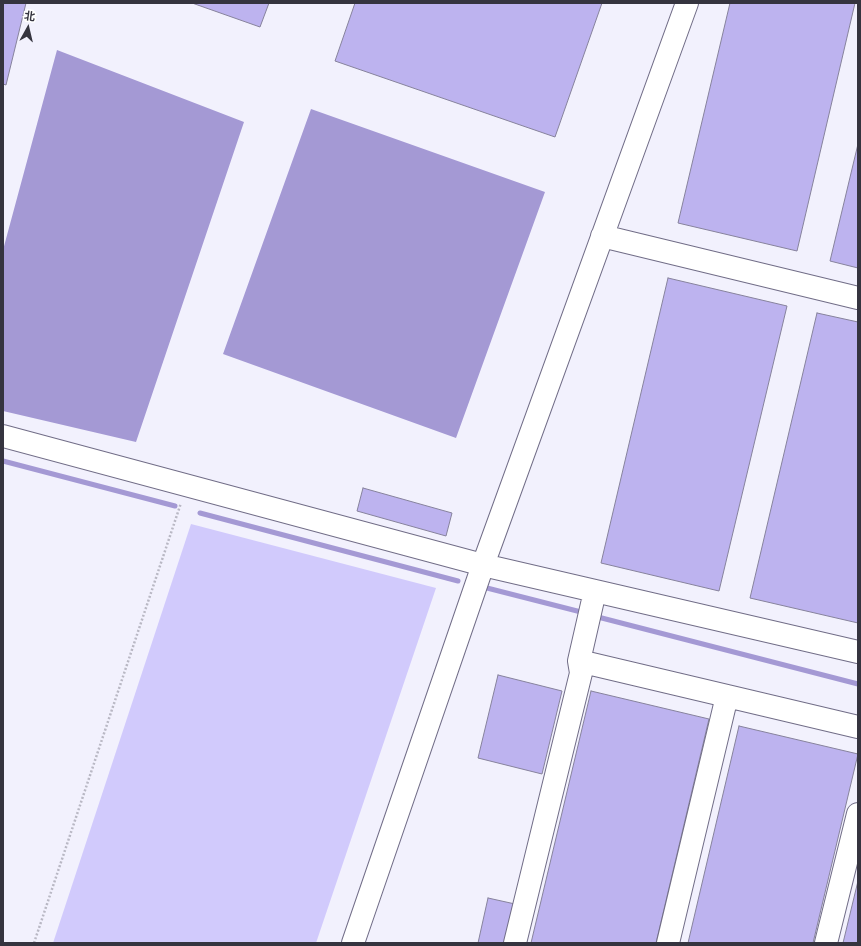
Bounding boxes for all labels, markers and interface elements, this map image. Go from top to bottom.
north arrow [8,8,48,48]
text: 北 [23,9,36,23]

